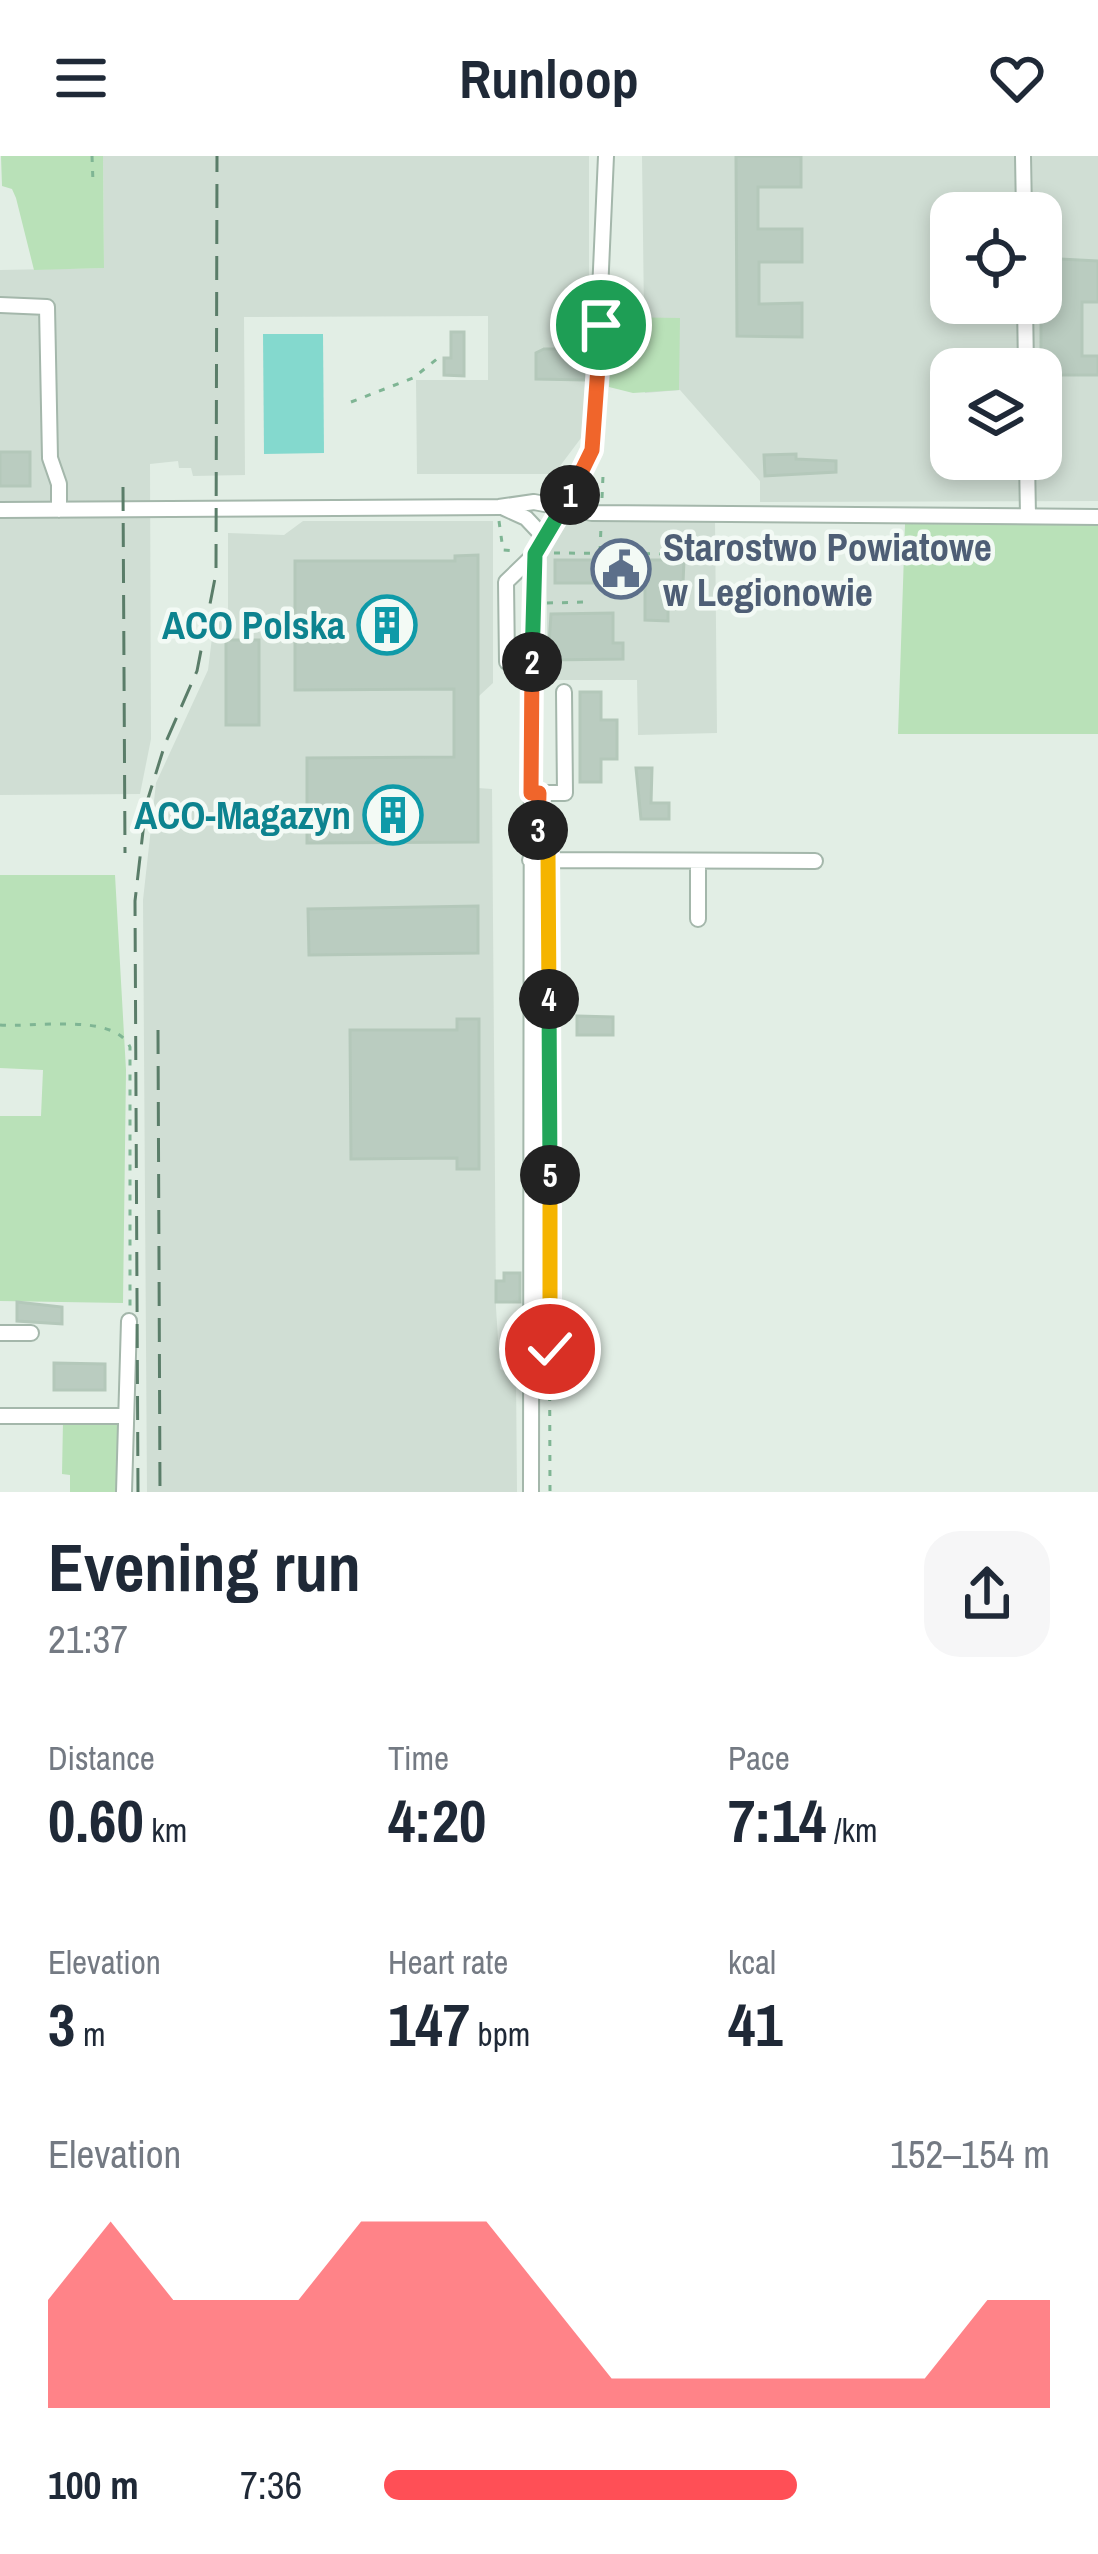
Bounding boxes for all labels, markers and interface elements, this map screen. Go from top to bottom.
text: Runloop [459,42,639,115]
icon: menu [48,45,114,111]
icon: heart [984,45,1050,111]
map controls [930,192,1062,480]
button: locate [930,192,1062,324]
pin [550,274,652,376]
icon: arrive [568,292,634,358]
button: layers [930,348,1062,480]
pin: 1 [540,465,600,525]
text: 1 [562,473,578,517]
place label: Starostwo Powiatowe w Legionowie [663,521,992,618]
public building icon: Starostwo Powiatowe w Legionowie [590,538,652,600]
building icon: ACO Polska [356,594,418,656]
place label: ACO Polska [162,599,345,651]
pin: 2 [502,632,562,692]
text: 2 [524,640,540,684]
building icon: ACO-Magazyn [362,784,424,846]
place label: ACO-Magazyn [134,789,351,841]
pin: 3 [508,800,568,860]
text: 3 [530,808,546,852]
pin: 4 [519,969,579,1029]
text: 4 [541,977,557,1021]
pin: 5 [520,1145,580,1205]
text: 5 [542,1153,558,1197]
pin [499,1298,601,1400]
icon: check [517,1316,583,1382]
text: Evening run [48,1523,361,1612]
button: share [924,1531,1050,1657]
text: 21:37 [48,1613,128,1665]
text: Distance [48,1736,155,1780]
text: Time [388,1736,449,1780]
text: Pace [728,1736,790,1780]
text: 0.60 [48,1780,144,1861]
text: 4:20 [388,1780,486,1861]
text: 7:14 [728,1780,826,1861]
text: km [144,1808,187,1852]
text: /km [826,1808,878,1852]
text: Elevation [48,1940,161,1984]
text: Heart rate [388,1940,508,1984]
text: kcal [728,1940,776,1984]
text: 3 [48,1984,75,2065]
text: 147 [388,1984,470,2065]
text: 41 [728,1984,783,2065]
text: m [75,2012,105,2056]
text: bpm [470,2012,530,2056]
text: Elevation [48,2128,181,2180]
text: 152–154 m [890,2128,1050,2180]
text: 100 m [48,2459,139,2511]
text: 7:36 [240,2459,302,2511]

